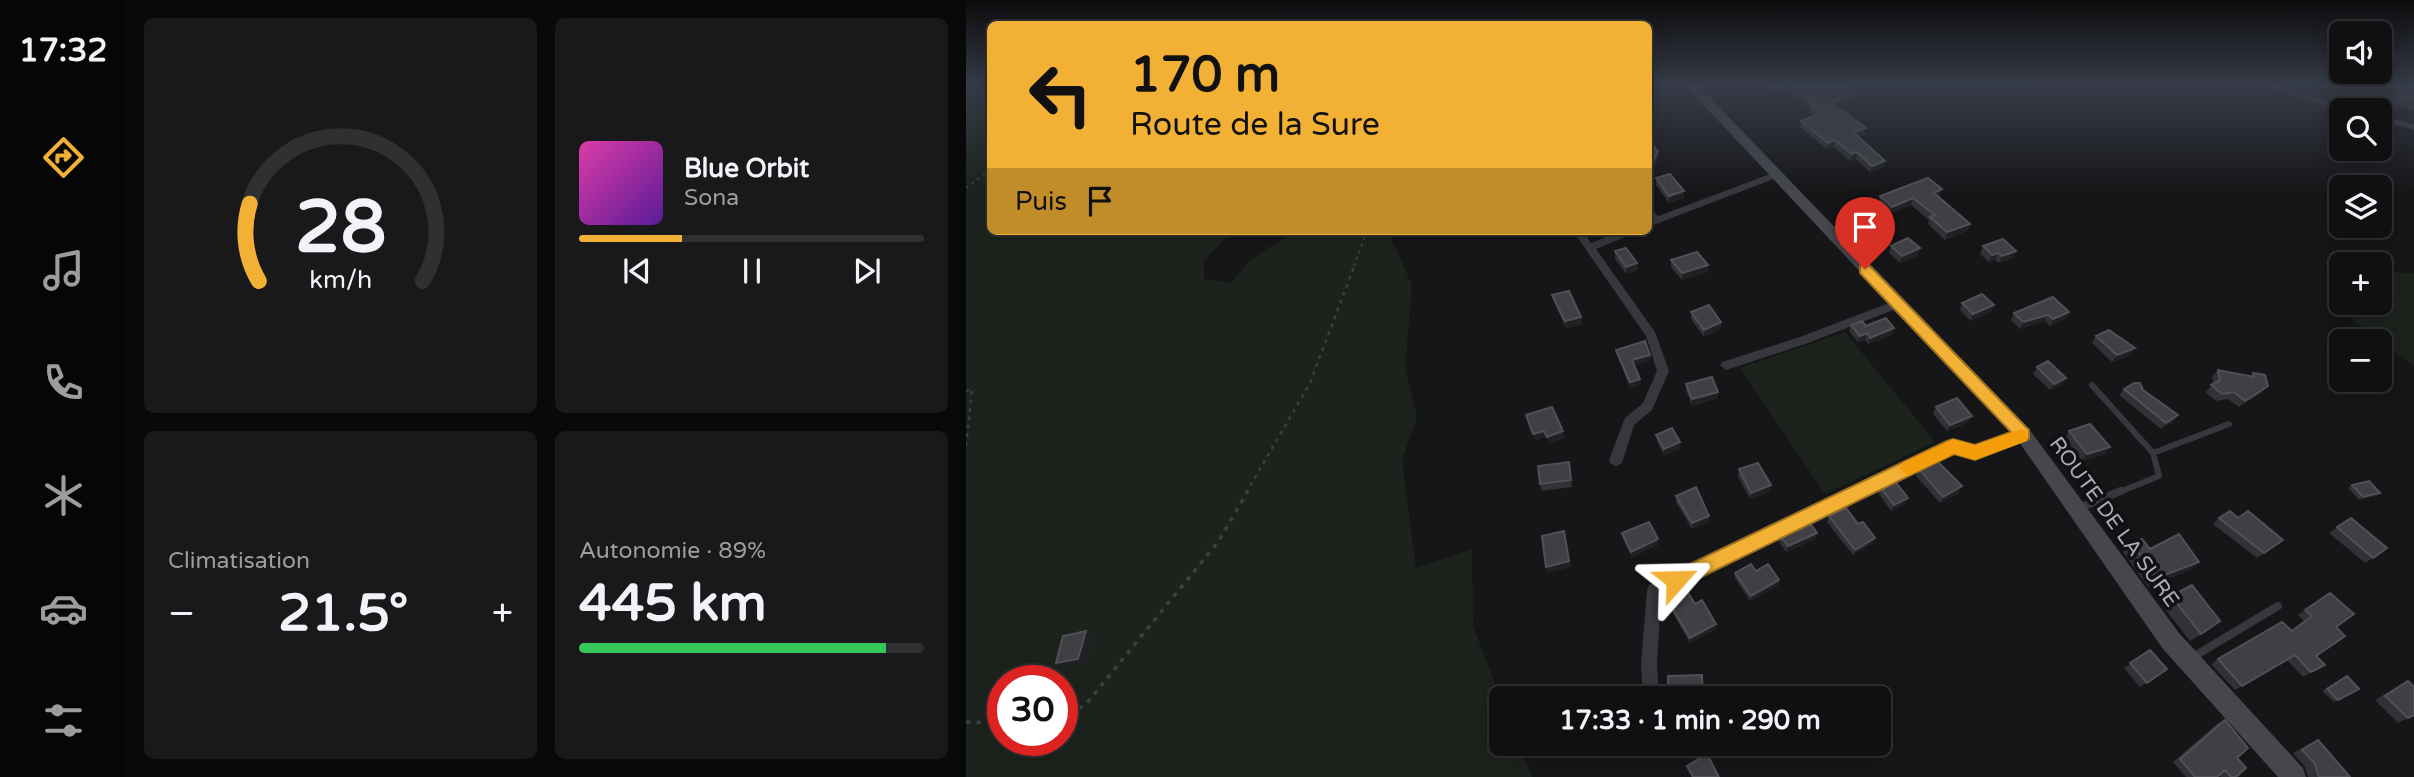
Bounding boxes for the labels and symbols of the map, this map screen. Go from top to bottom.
pin [1835,197,1895,269]
street label: ROUTE DE LA SURE [2044,432,2184,612]
position arrow [1639,543,1713,617]
speed limit sign: 30 [987,665,1078,756]

